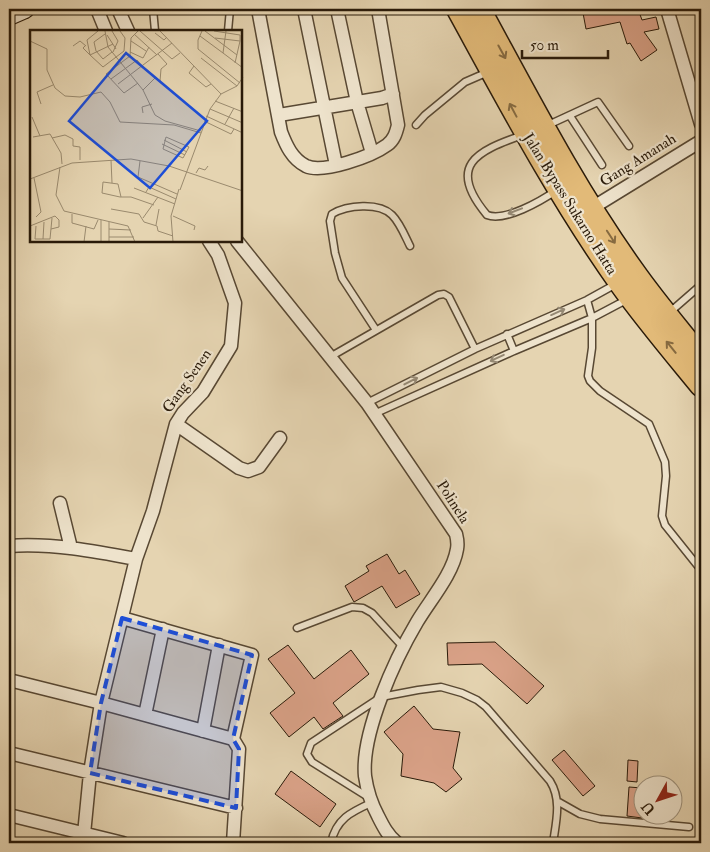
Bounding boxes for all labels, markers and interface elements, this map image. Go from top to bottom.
scale bar [522,28,609,60]
inset map [30,30,242,242]
text: 50 m [530,36,559,55]
one-way arrow [497,44,507,59]
one-way arrow [508,103,518,118]
street label: Jalan Bypass Sukarno Hatta [517,129,622,280]
street label: Gang Amanah [596,129,680,191]
one-way arrow [508,207,523,216]
one-way arrow [605,230,616,244]
one-way arrow [550,307,565,317]
one-way arrow [665,341,676,354]
street label: Gang Senen [158,345,216,417]
one-way arrow [490,354,505,364]
one-way arrow [403,376,418,385]
street label: Polinela [432,477,474,528]
north arrow [632,774,682,824]
text: U [638,798,659,818]

